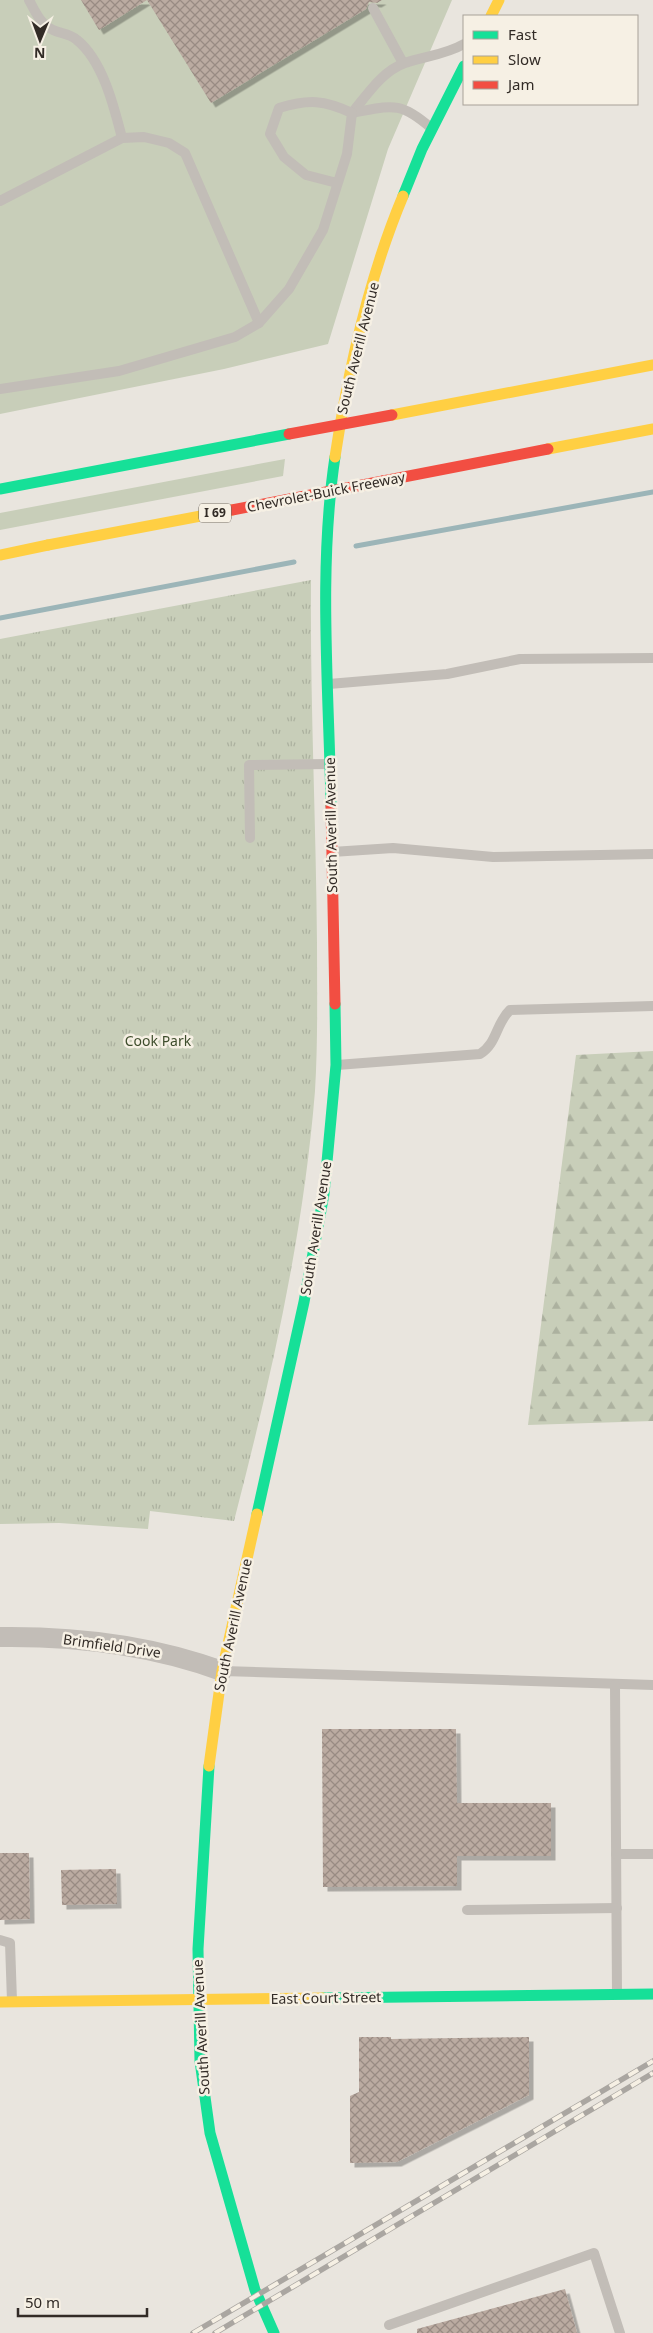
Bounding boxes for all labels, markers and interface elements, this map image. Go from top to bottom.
north arrow [15,15,65,65]
legend [463,15,638,105]
text: Fast [508,24,537,44]
text: N [34,44,46,63]
text: Slow [508,49,541,69]
text: Jam [506,74,535,94]
street label: South Averill Avenue [332,280,383,416]
street label: Chevrolet-Buick Freeway [245,467,407,516]
road number: I 69 [199,503,231,522]
street label: South Averill Avenue [320,757,341,893]
park label: Cook Park [125,1031,192,1050]
street label: South Averill Avenue [296,1159,336,1296]
street label: South Averill Avenue [209,1557,256,1693]
street label: Brimfield Drive [62,1629,162,1662]
street label: South Averill Avenue [187,1959,214,2095]
street label: East Court Street [271,1987,381,2008]
scale bar [18,2286,146,2318]
text: 50 m [25,2292,60,2312]

